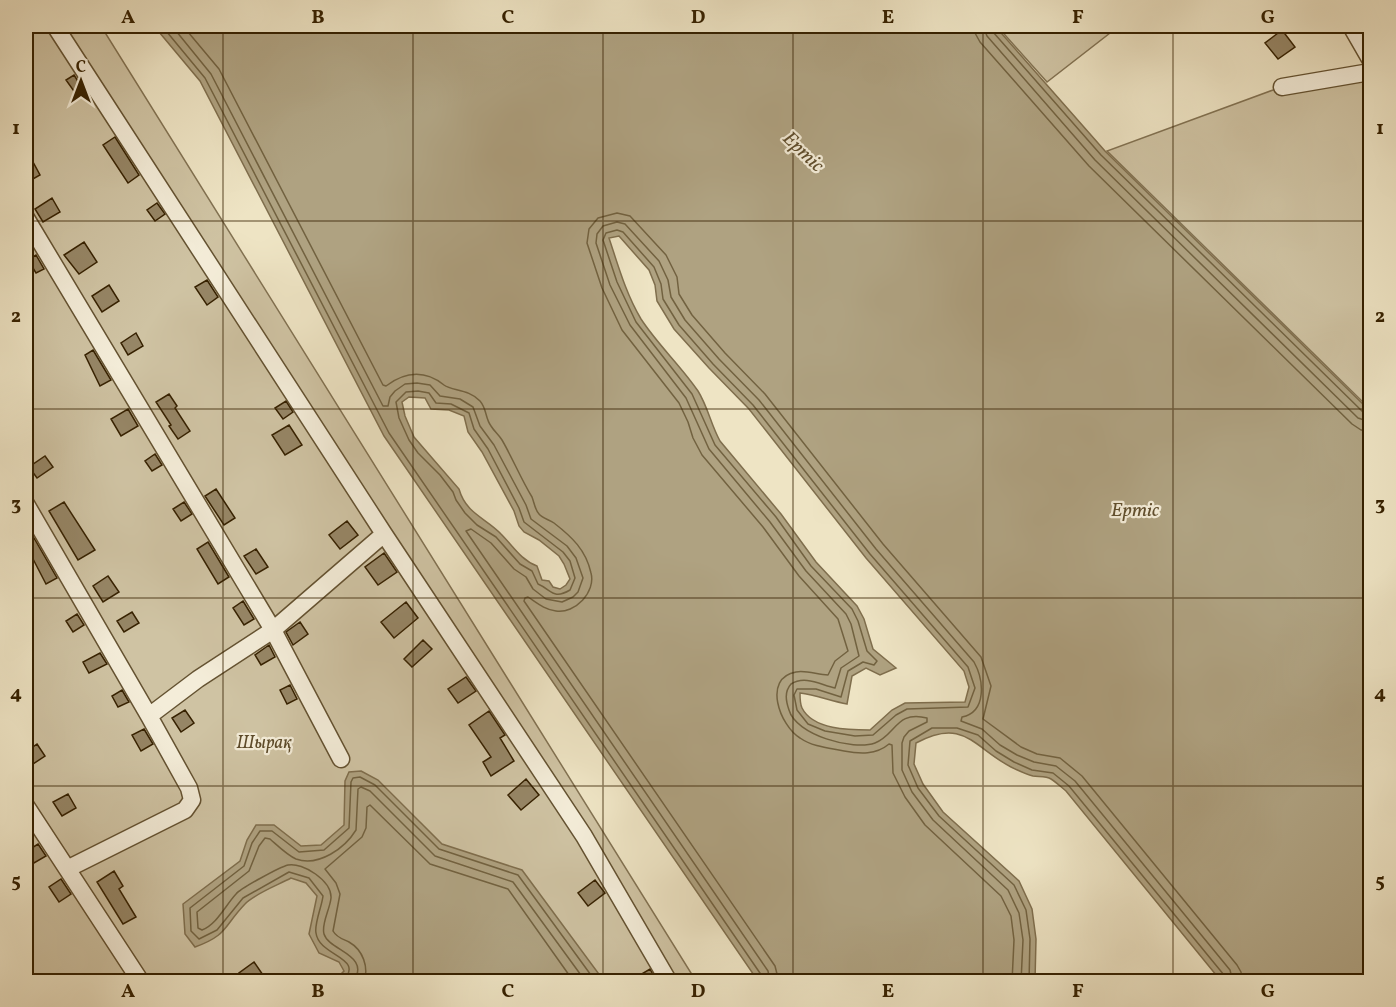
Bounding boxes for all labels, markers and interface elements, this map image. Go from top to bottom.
text: A [121,4,135,32]
text: B [311,4,325,32]
text: C [502,4,515,32]
text: D [691,4,705,32]
text: E [882,4,894,32]
text: F [1072,4,1084,32]
text: G [1261,4,1275,32]
north arrow [51,51,111,111]
text: С [76,57,86,79]
text: 1 [12,115,20,143]
text: 1 [1376,115,1384,143]
water label: Ертіс [775,125,830,180]
text: 2 [11,303,21,331]
text: 2 [1375,303,1385,331]
text: 3 [11,491,21,519]
text: 3 [1375,491,1385,519]
water label: Ертіс [1111,497,1160,525]
text: 4 [10,680,22,708]
text: 4 [1374,680,1386,708]
park label: Шырақ [237,731,292,756]
text: 5 [11,868,21,896]
text: 5 [1375,868,1385,896]
text: A [121,978,135,1006]
text: B [311,978,325,1006]
text: C [502,978,515,1006]
text: D [691,978,705,1006]
text: E [882,978,894,1006]
text: F [1072,978,1084,1006]
text: G [1261,978,1275,1006]

